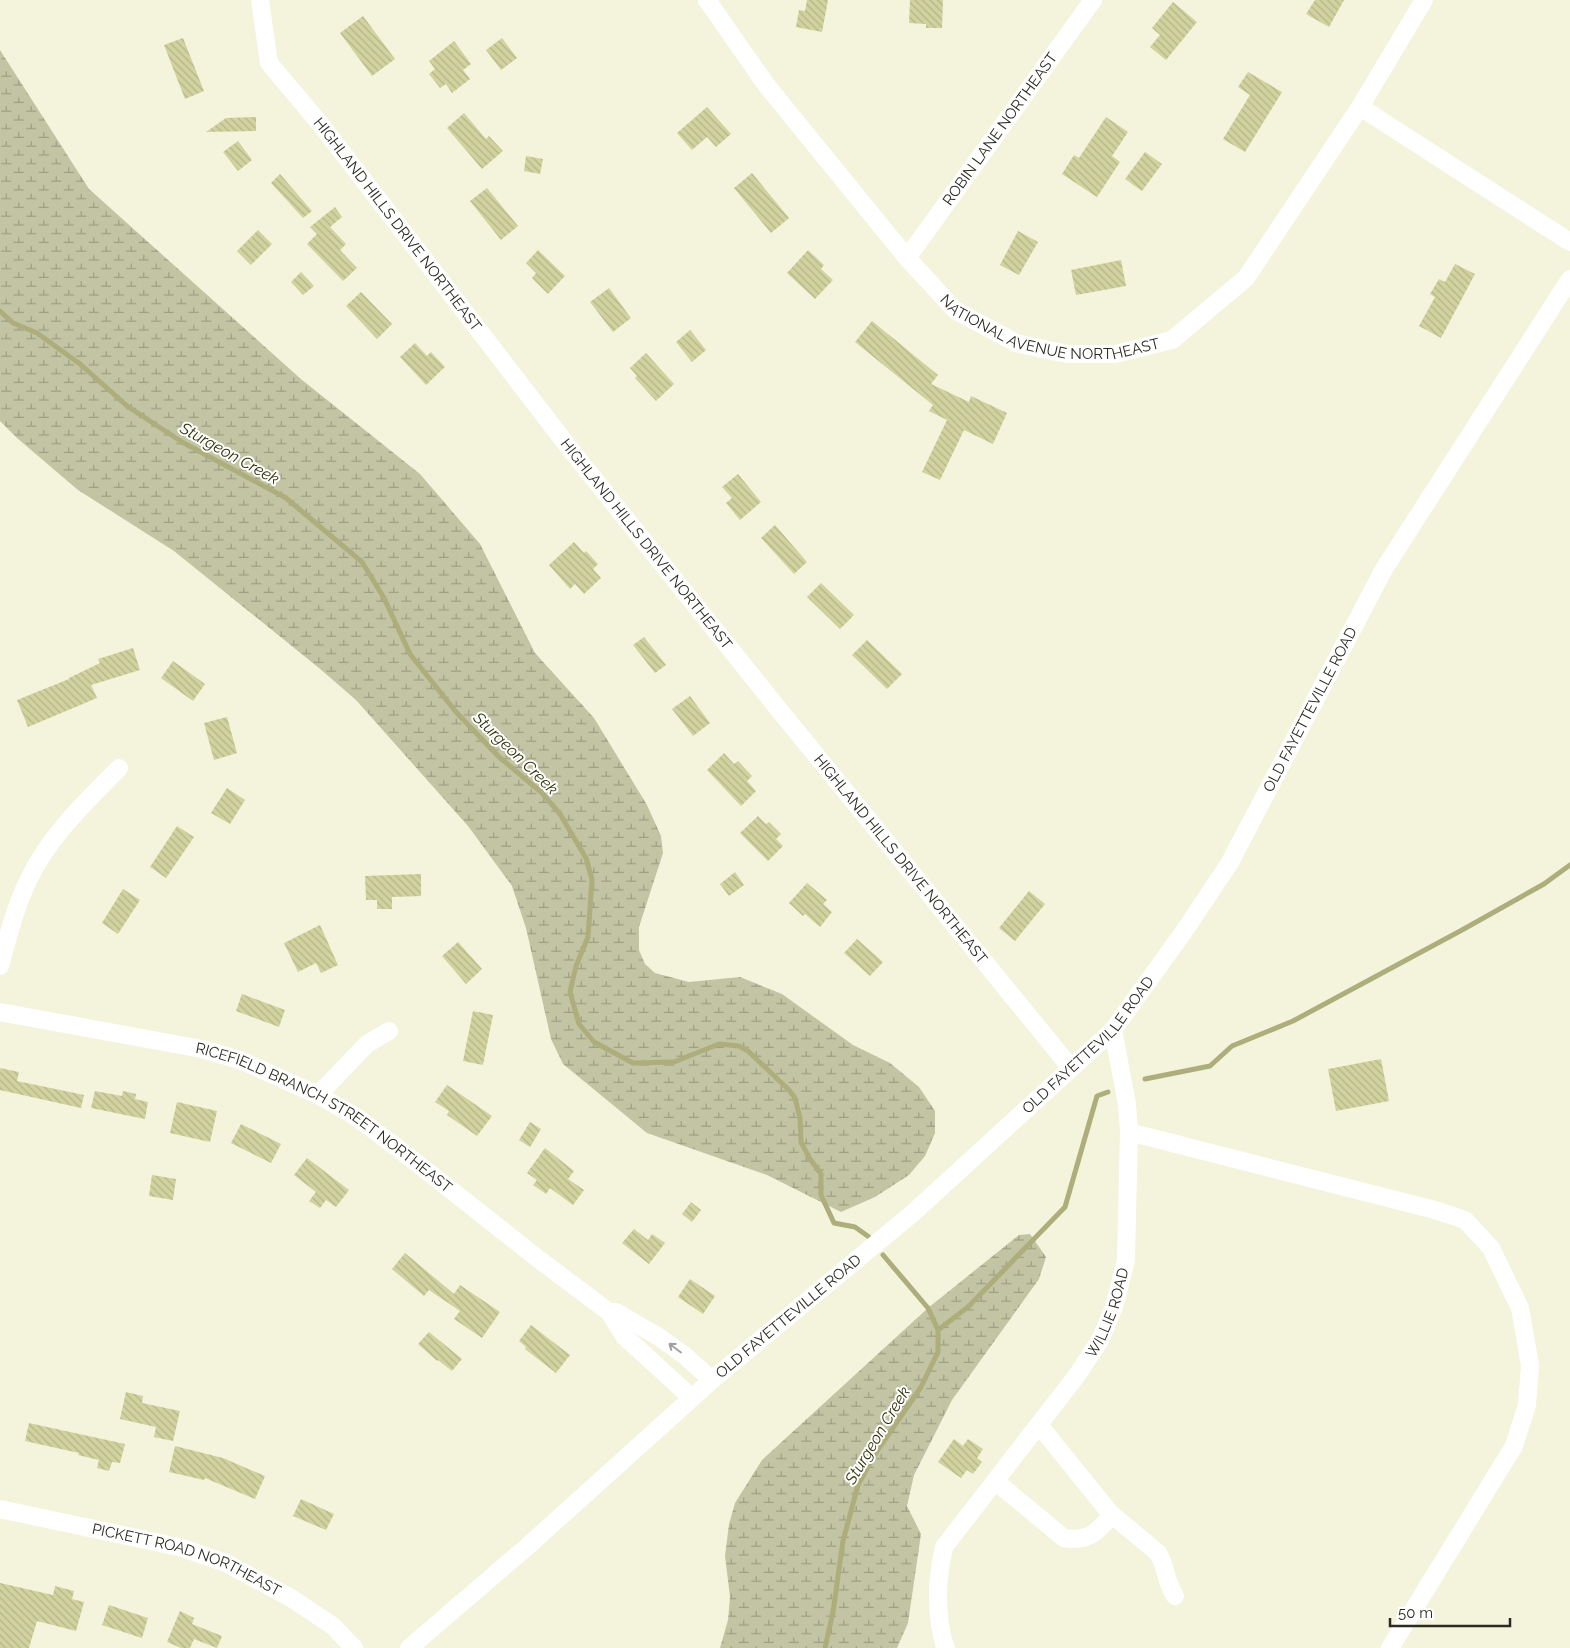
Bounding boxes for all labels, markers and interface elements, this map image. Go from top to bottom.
street label: ROBIN LANE NORTHEAST [939,49,1061,209]
street label: HIGHLAND HILLS DRIVE NORTHEAST [310,114,485,335]
street label: NATIONAL AVENUE NORTHEAST [936,291,1161,363]
water label: Sturgeon Creek [176,418,283,489]
street label: HIGHLAND HILLS DRIVE NORTHEAST [557,435,736,653]
street label: OLD FAYETTEVILLE ROAD [1259,624,1361,795]
water label: Sturgeon Creek [469,708,562,799]
street label: HIGHLAND HILLS DRIVE NORTHEAST [810,751,991,967]
street label: OLD FAYETTEVILLE ROAD [1018,973,1158,1118]
street label: RICEFIELD BRANCH STREET NORTHEAST [194,1039,456,1196]
street label: OLD FAYETTEVILLE ROAD [712,1251,865,1382]
street label: WILLIE ROAD [1082,1266,1133,1361]
one-way arrow [668,1343,682,1353]
water label: Sturgeon Creek [840,1383,914,1488]
street label: PICKETT ROAD NORTHEAST [90,1520,284,1600]
scale bar [1390,1596,1510,1628]
text: 50 m [1398,1604,1433,1622]

